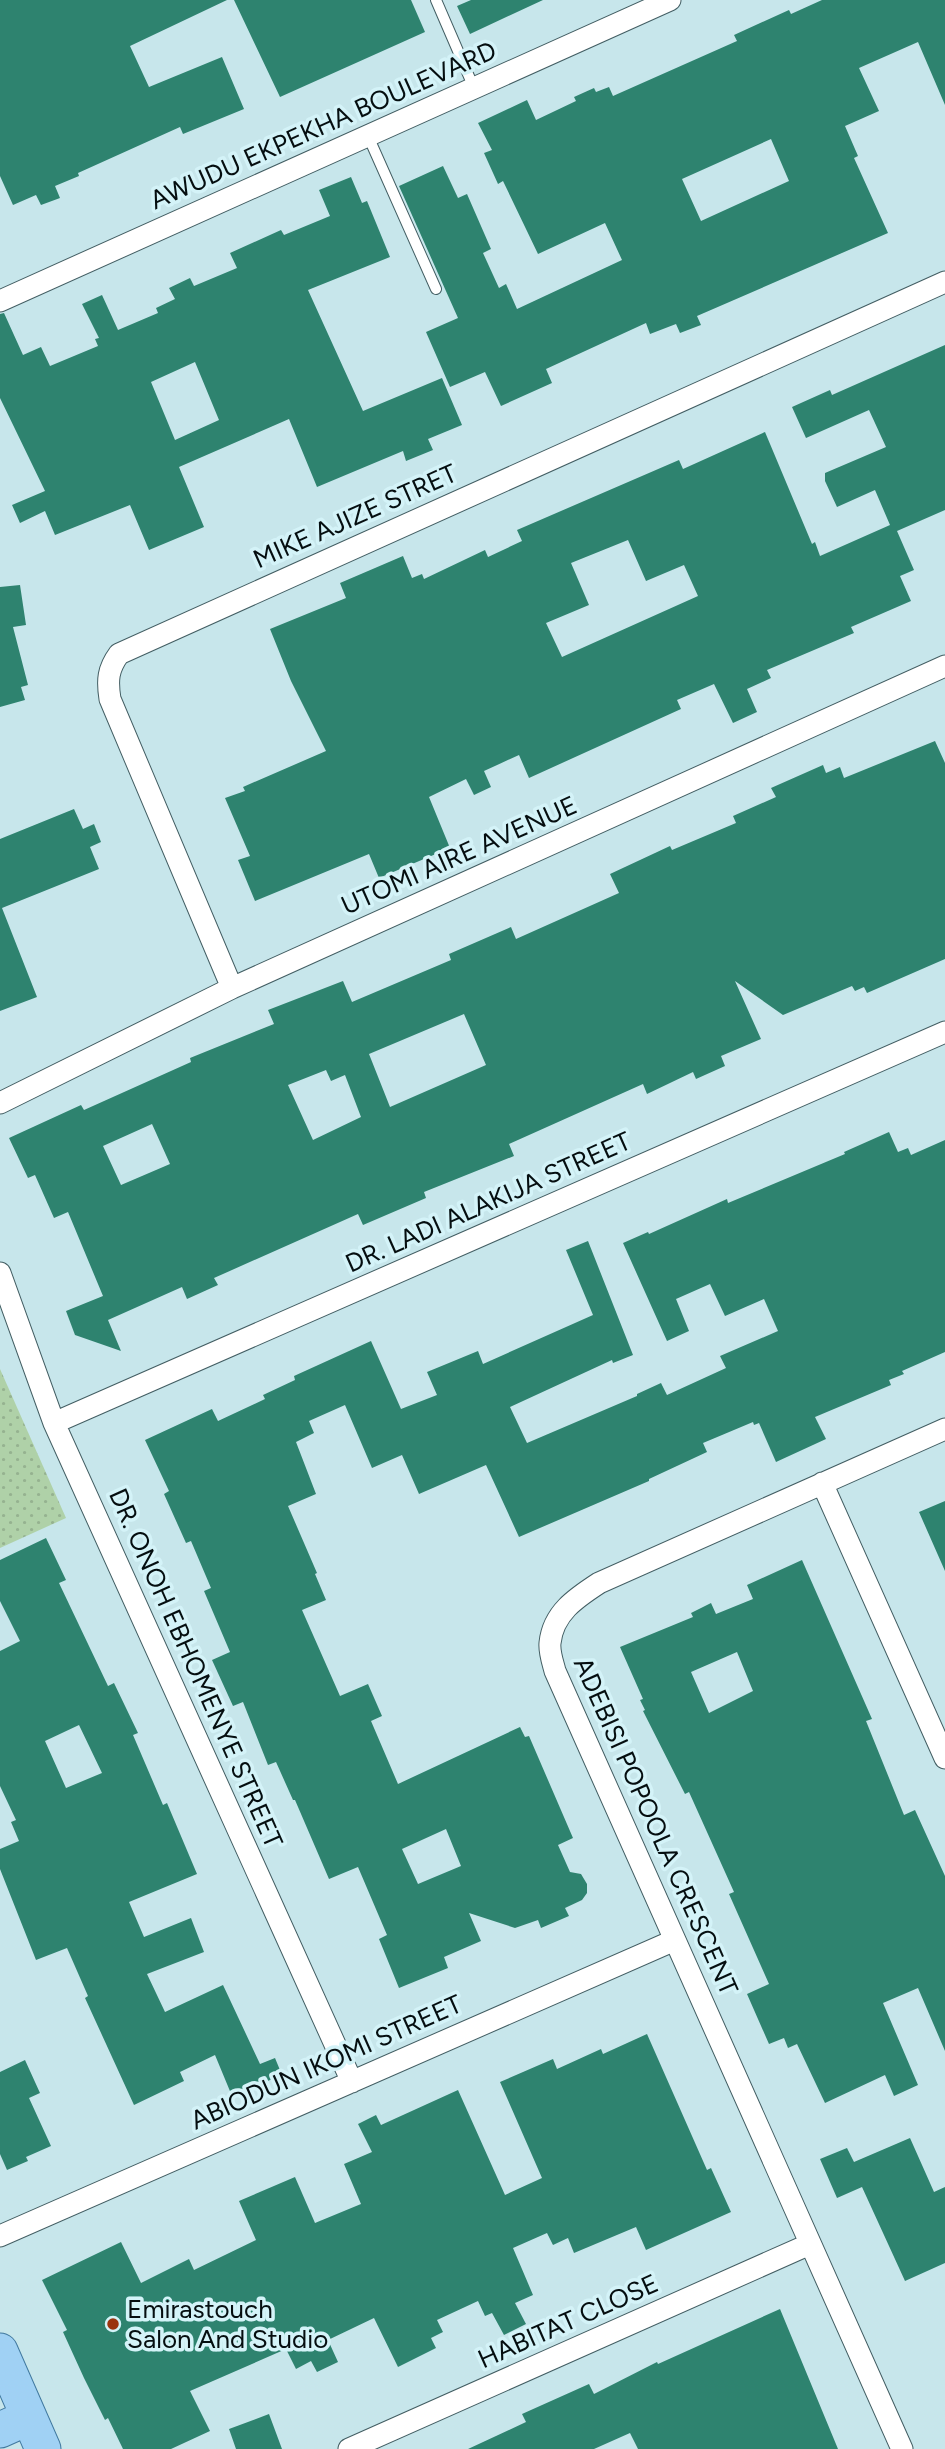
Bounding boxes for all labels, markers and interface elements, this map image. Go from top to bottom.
street label: AWUDU EKPEKHA BOULEVARD [145,34,501,216]
street label: MIKE AJIZE STRET [248,456,462,575]
street label: UTOMI AIRE AVENUE [336,789,582,921]
street label: DR. LADI ALAKIJA STREET [340,1124,636,1280]
street label: DR. ONOH EBHOMENYE STREET [102,1483,290,1853]
street label: ADEBISI POPOOLA CRESCENT [567,1652,745,2000]
street label: ABIODUN IKOMI STREET [185,1987,467,2136]
street label: HABITAT CLOSE [473,2267,663,2375]
place label: Emirastouch Salon And Studio [127,2293,328,2355]
marker: Emirastouch Salon And Studio [105,2316,121,2332]

